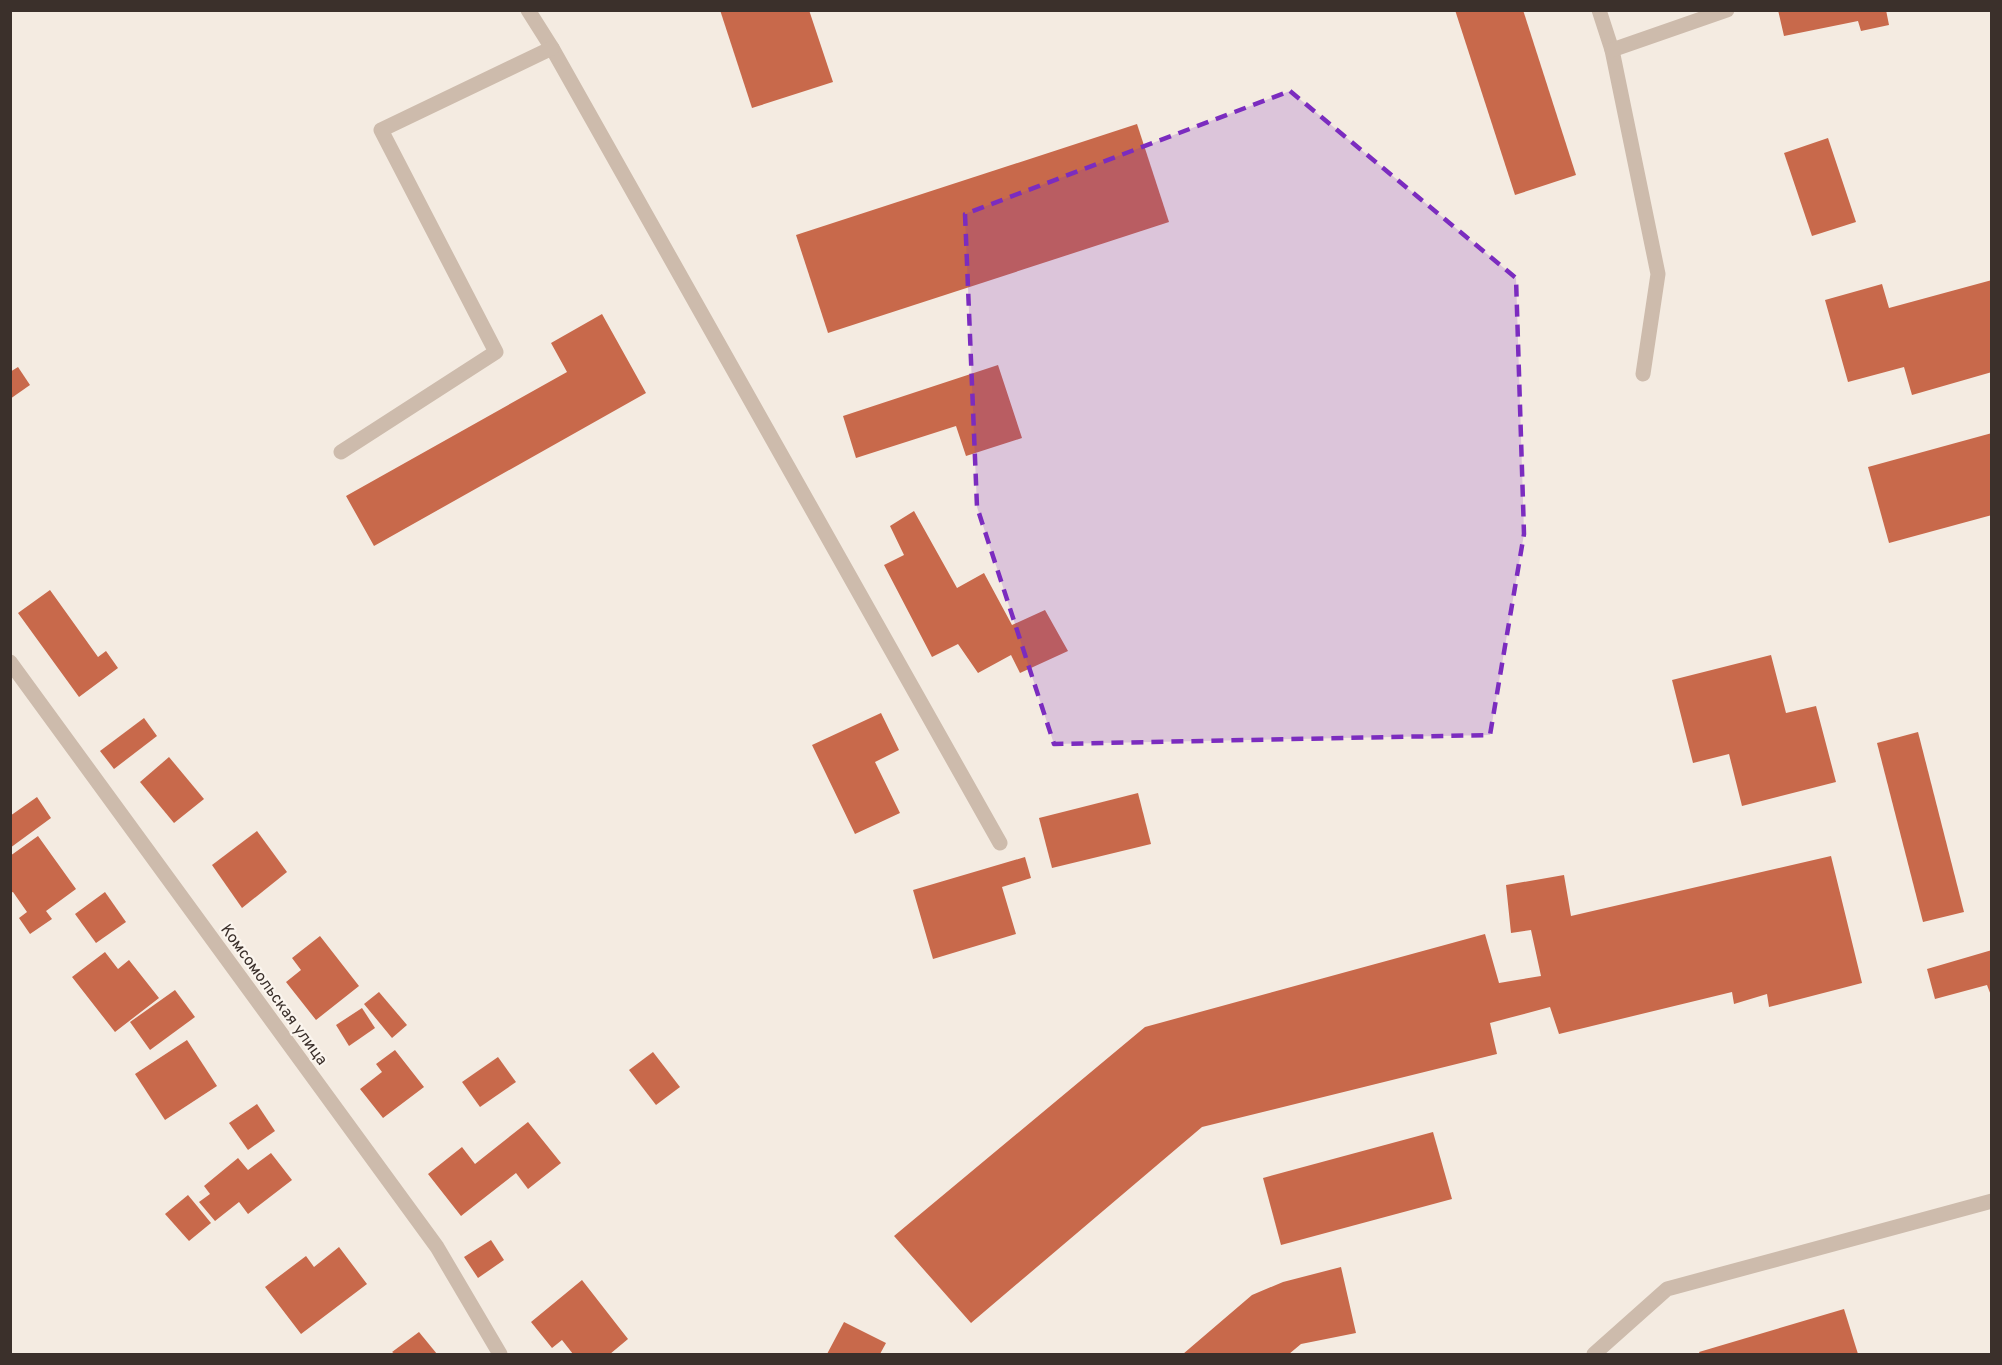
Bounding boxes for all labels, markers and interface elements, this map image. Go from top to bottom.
street label: Комсомольская улица [215,921,331,1070]

